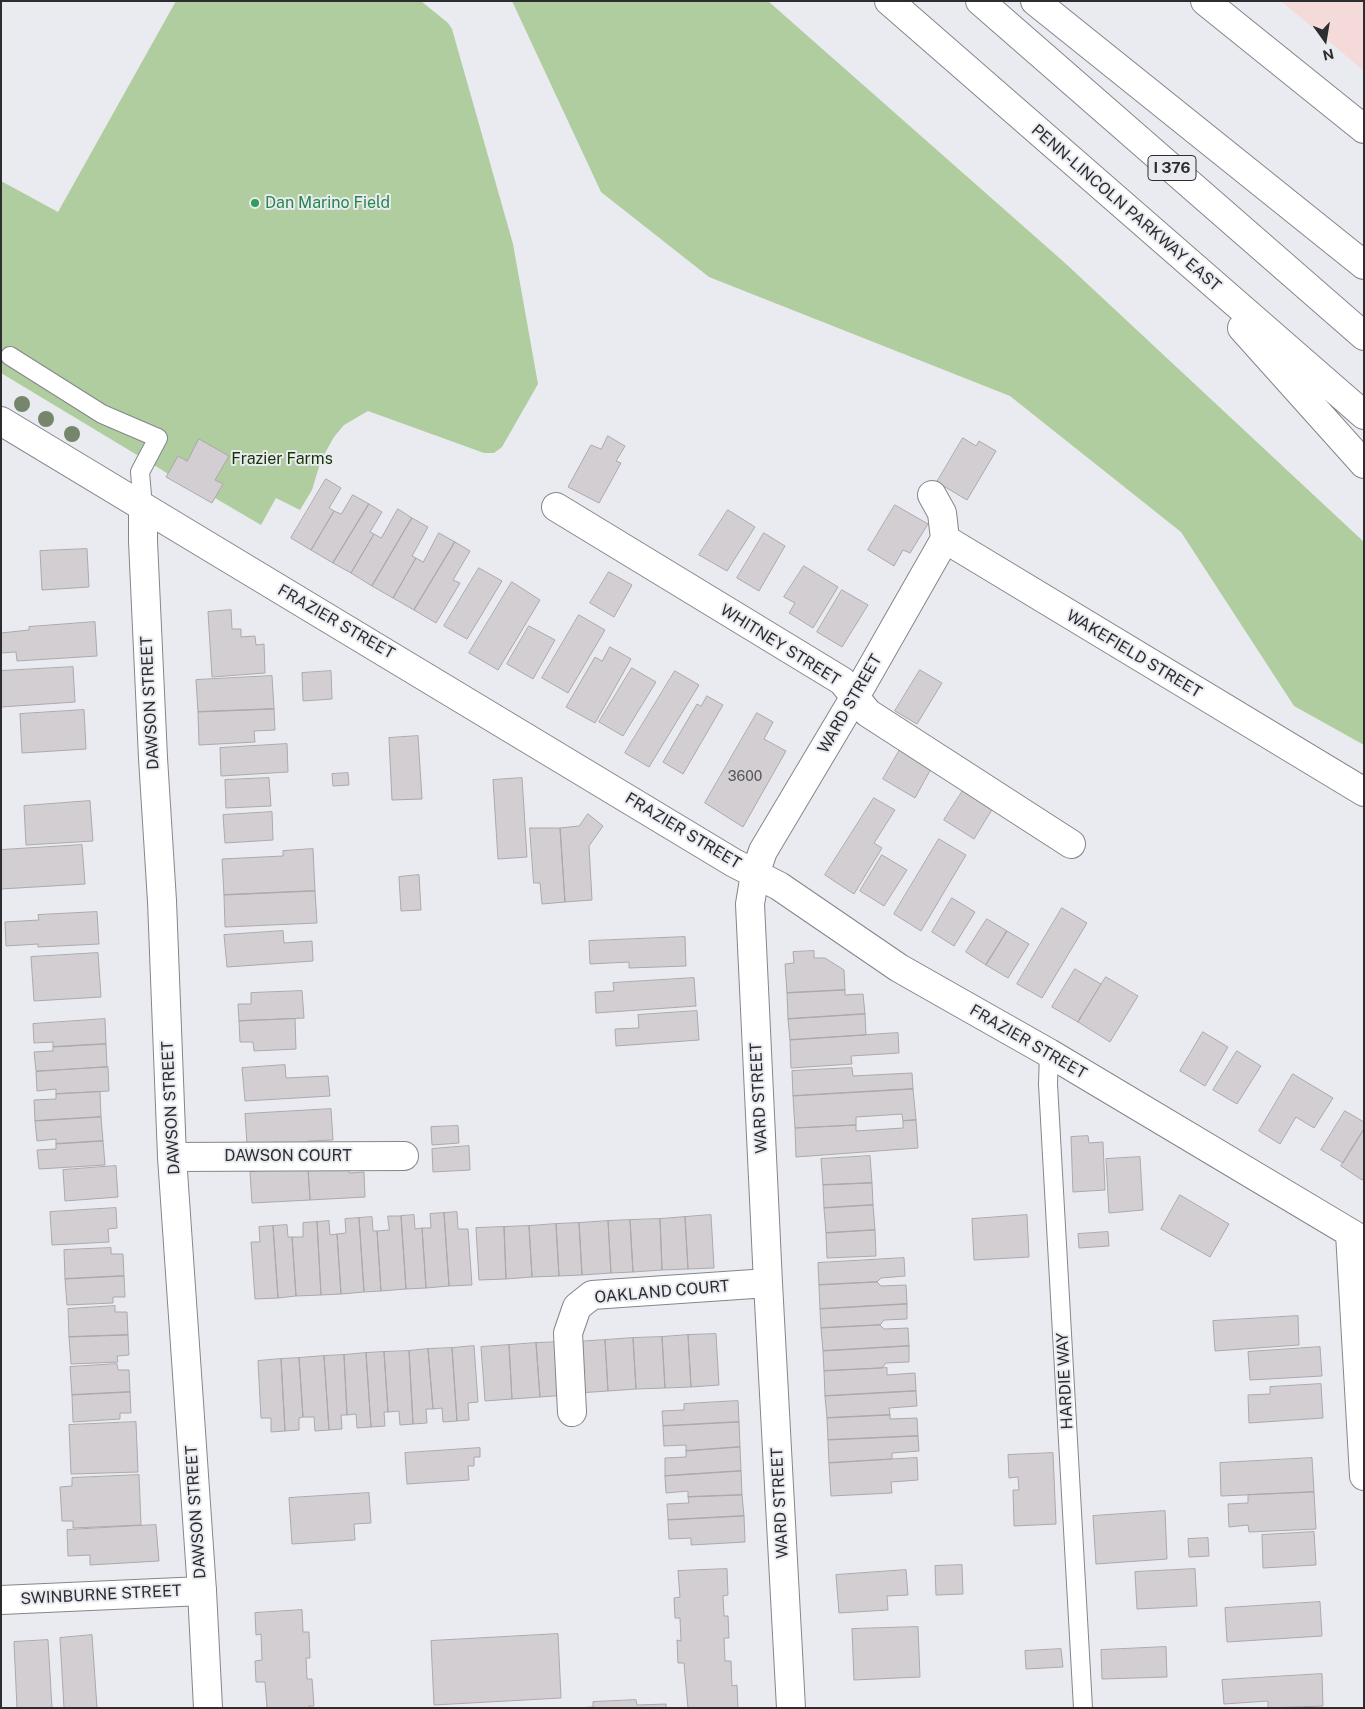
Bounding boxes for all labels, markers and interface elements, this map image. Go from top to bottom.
north arrow [1300,15,1350,65]
text: N [1321,46,1336,64]
street label: PENN-LINCOLN PARKWAY EAST [1027,120,1225,296]
road number: I 376 [1148,156,1196,180]
place label: Dan Marino Field [265,193,390,213]
marker: Dan Marino Field [249,197,261,209]
park label: Frazier Farms [231,449,333,469]
street label: FRAZIER STREET [274,581,398,663]
street label: WHITNEY STREET [716,600,844,690]
street label: WAKEFIELD STREET [1063,606,1205,702]
street label: DAWSON STREET [137,636,163,770]
street label: WARD STREET [814,651,886,757]
house number: 3600 [728,769,762,785]
street label: FRAZIER STREET [622,789,744,873]
street label: FRAZIER STREET [966,1001,1090,1083]
street label: DAWSON STREET [158,1041,184,1175]
street label: WARD STREET [747,1042,771,1154]
street label: DAWSON COURT [224,1146,352,1166]
street label: OAKLAND COURT [594,1277,730,1307]
street label: HARDIE WAY [1053,1332,1077,1430]
street label: DAWSON STREET [182,1445,210,1579]
street label: WARD STREET [768,1447,792,1559]
street label: SWINBURNE STREET [20,1581,182,1609]

